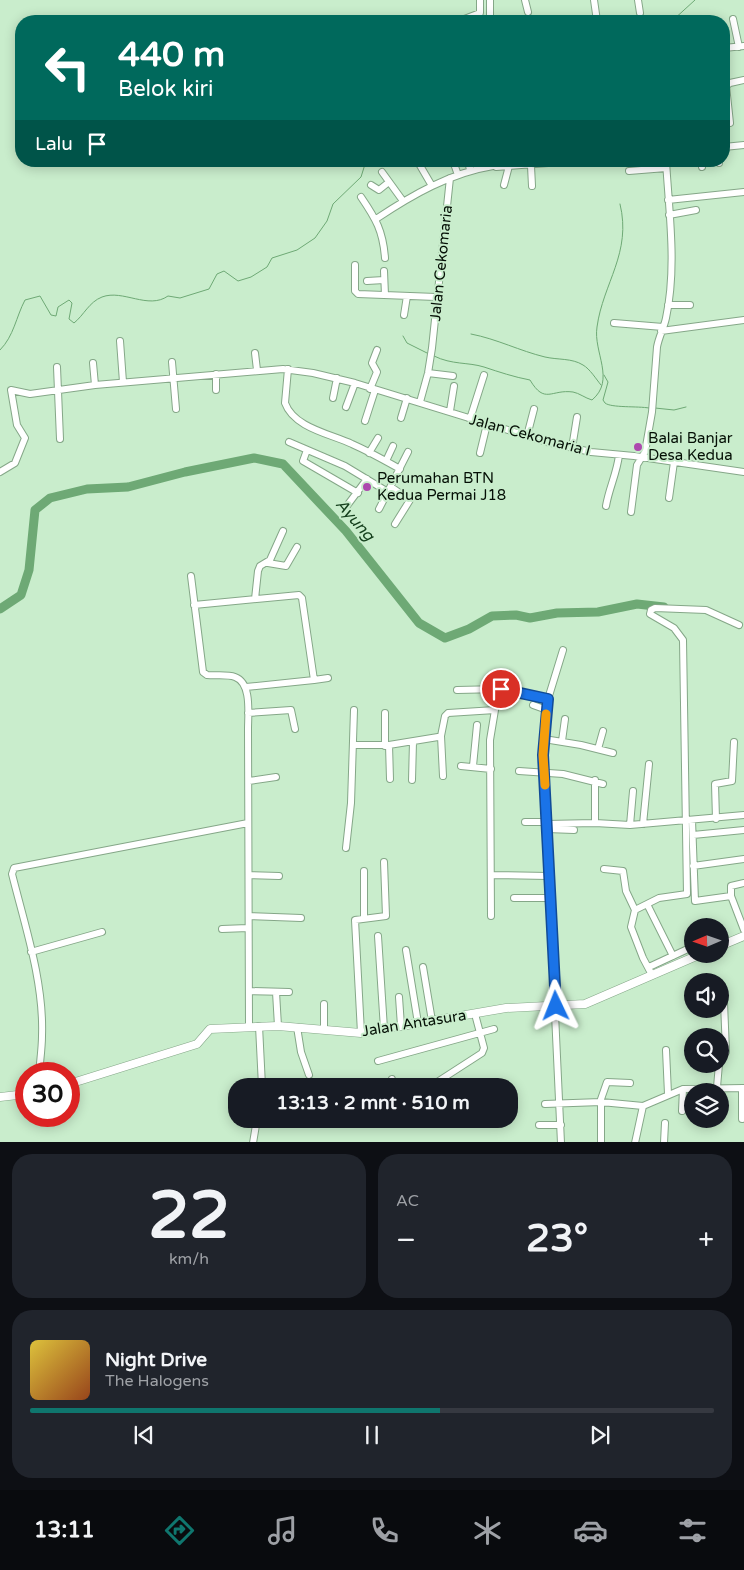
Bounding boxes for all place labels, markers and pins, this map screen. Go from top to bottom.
place label: Balai Banjar Desa Kedua [648,429,733,464]
marker: Balai Banjar Desa Kedua [632,441,644,453]
place label: Perumahan BTN Kedua Permai J18 [377,469,506,504]
marker: Perumahan BTN Kedua Permai J18 [361,481,373,493]
pin [480,668,522,710]

